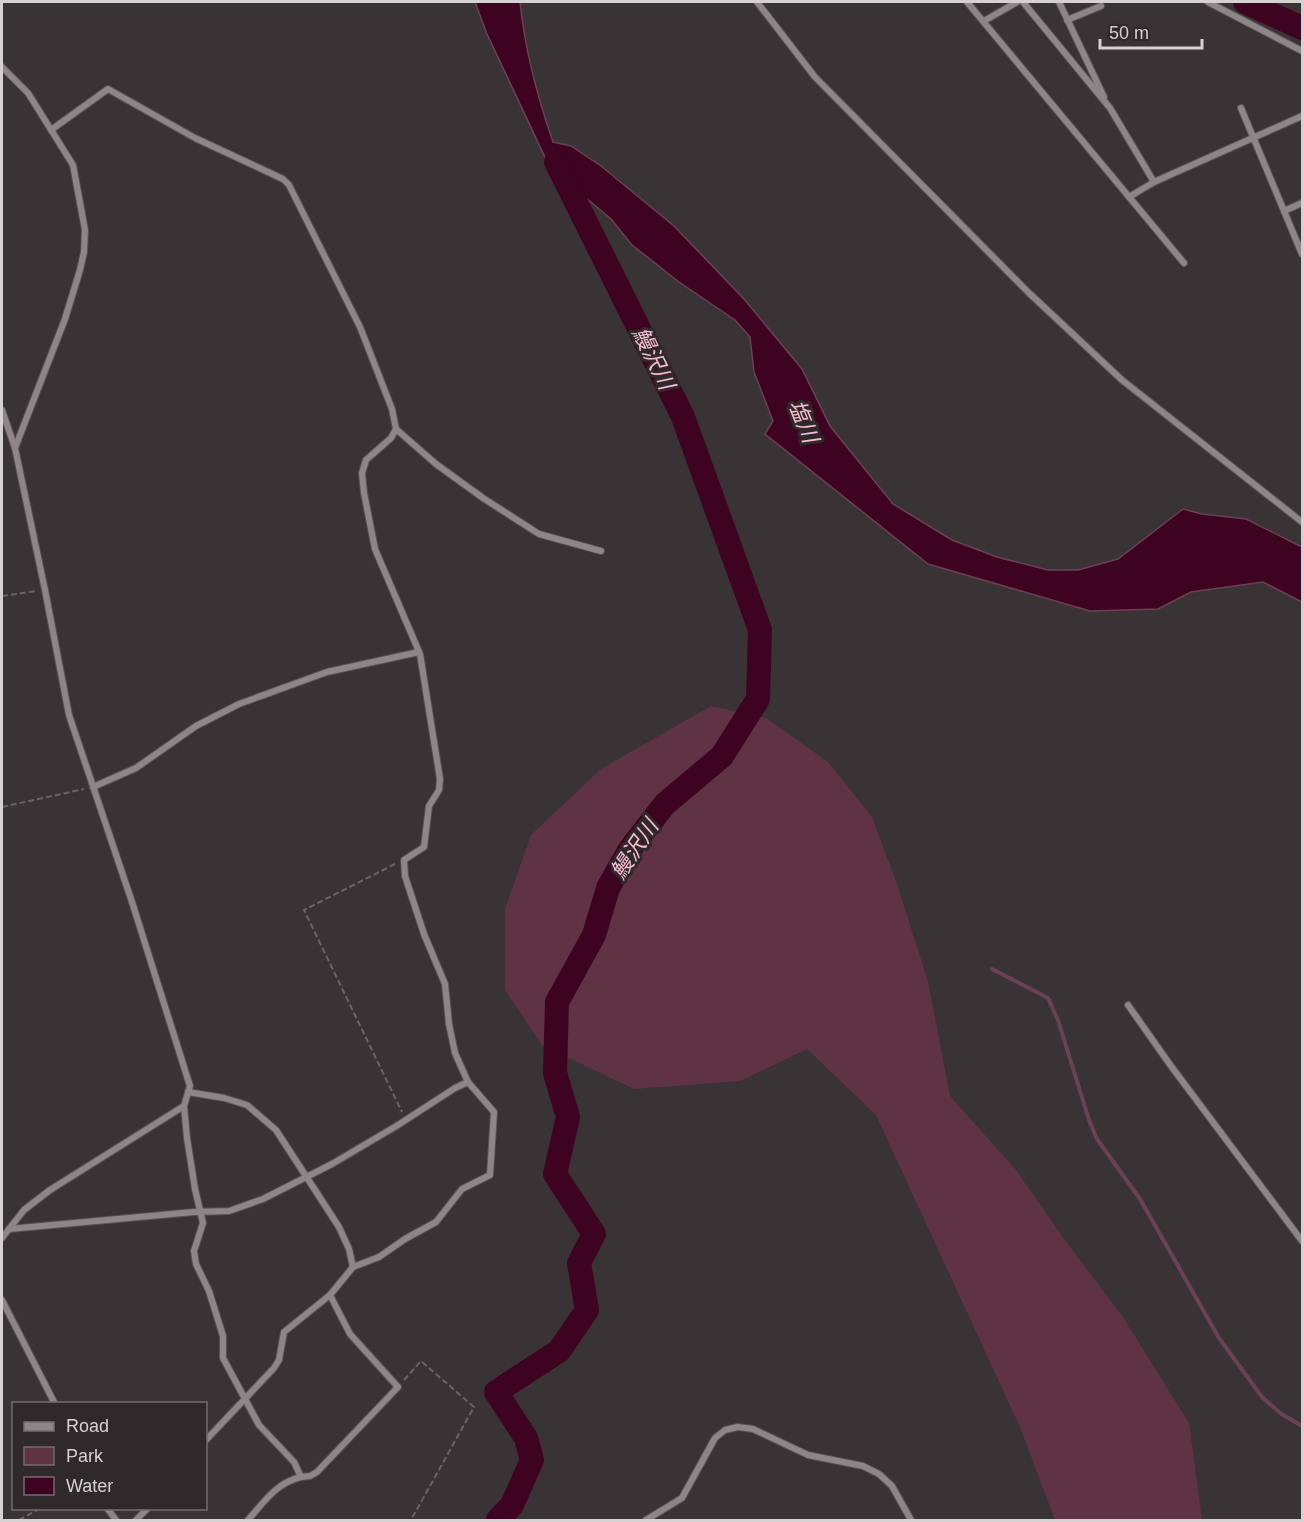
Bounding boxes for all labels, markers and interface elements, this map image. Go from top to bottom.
scale bar [1100,12,1202,50]
text: 50 m [1109,23,1149,43]
water label: 鰻沢川 [628,323,680,395]
water label: 塩川 [784,396,824,448]
water label: 鰻沢川 [606,813,664,884]
legend [12,1402,207,1510]
text: Road [66,1416,109,1436]
text: Park [66,1446,104,1466]
text: Water [66,1476,113,1496]

